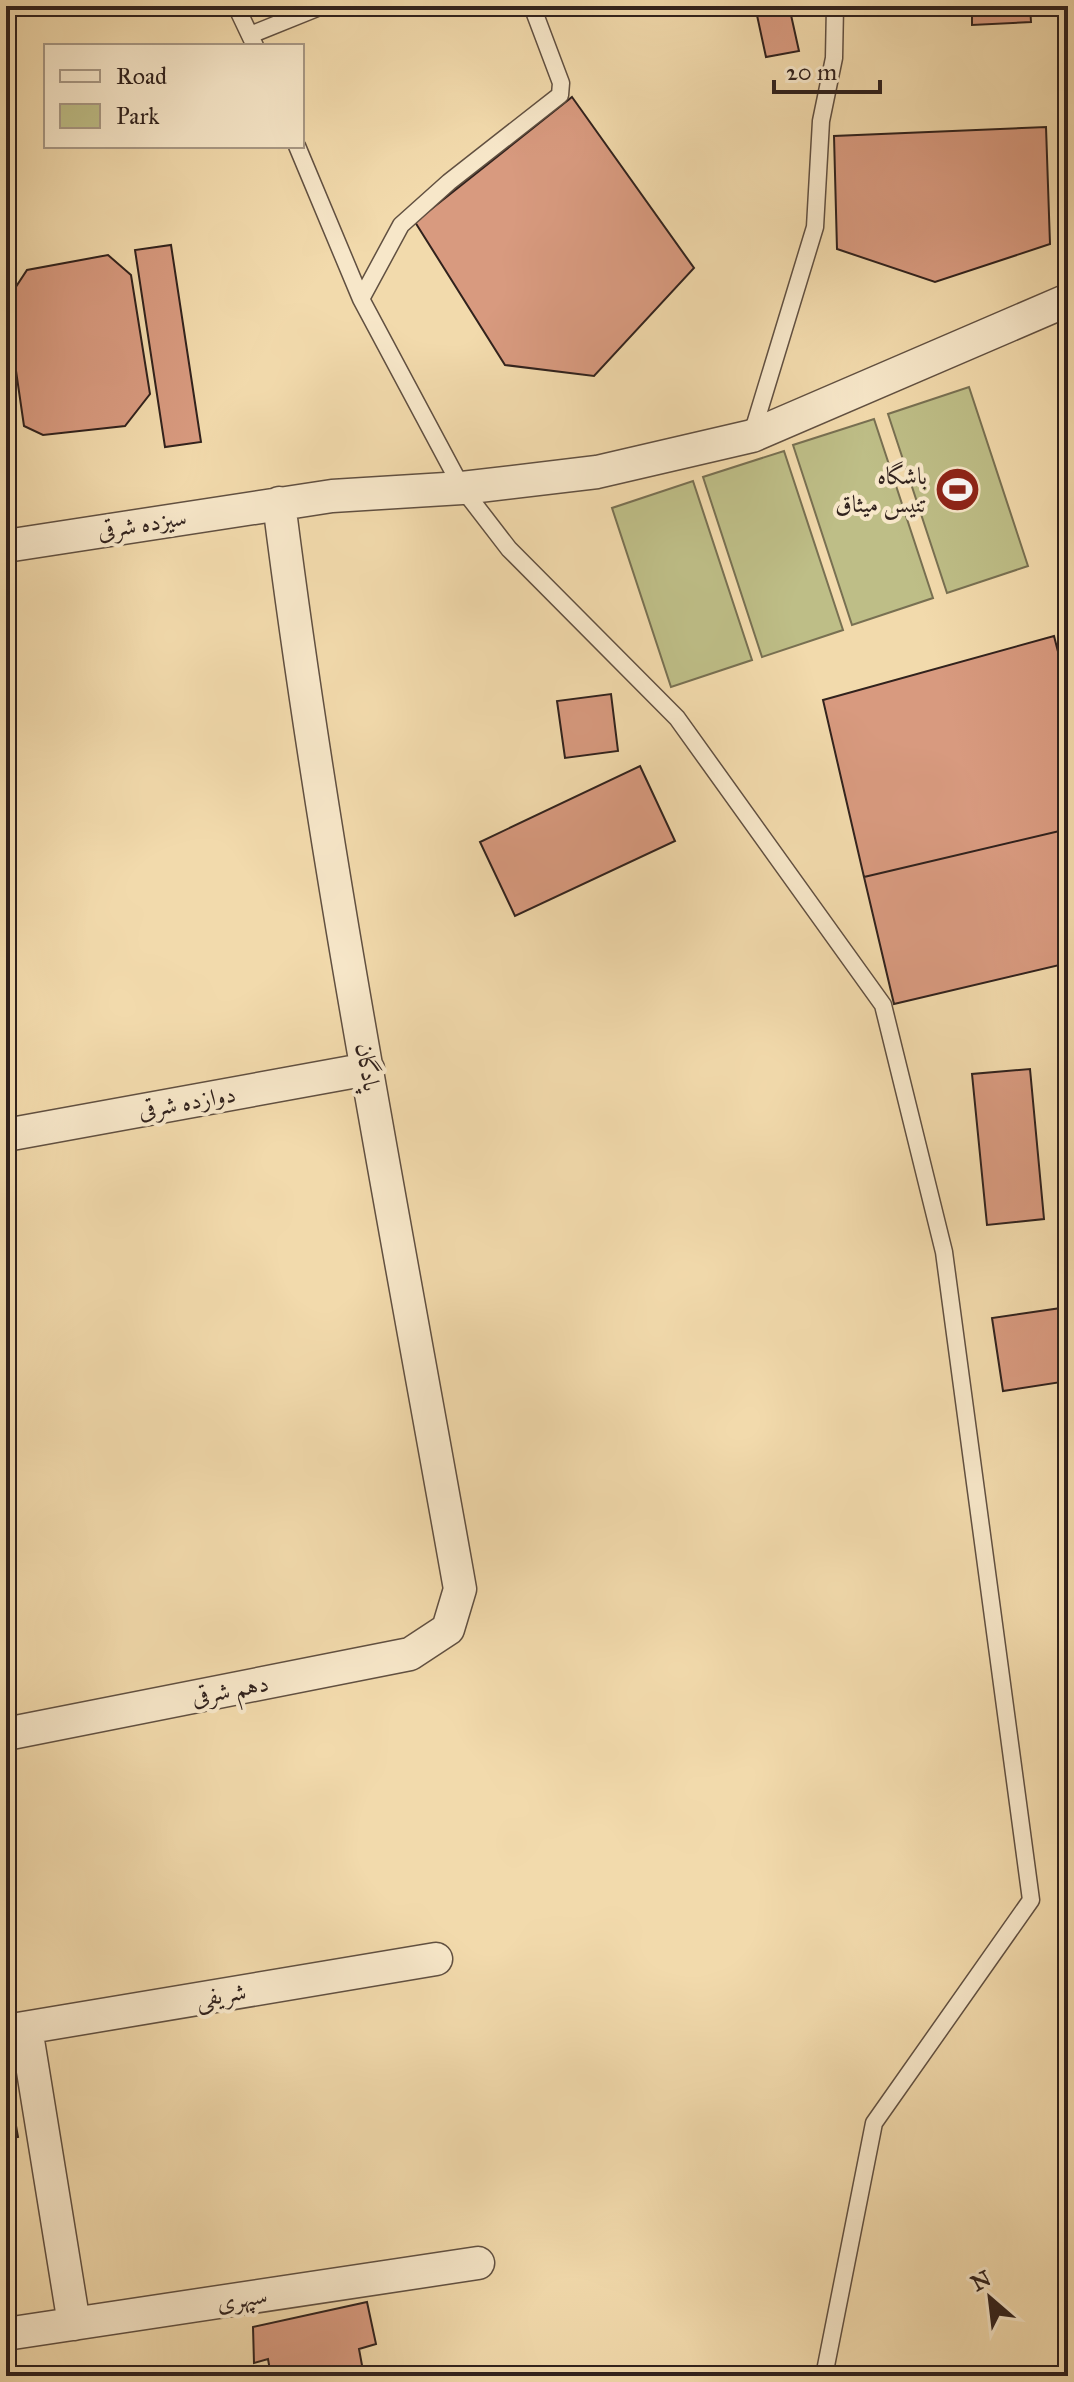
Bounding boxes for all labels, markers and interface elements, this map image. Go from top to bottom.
legend [44,44,304,148]
scale bar [774,44,880,94]
text: 20 m [786,57,837,87]
text: Road [116,61,167,91]
text: Park [116,101,160,131]
place label: باشگاه تنيس ميثاق [835,461,927,520]
sports icon: باشگاه تنيس ميثاق [934,466,982,514]
street label: سیزده شرقی [95,502,189,547]
street label: پادگان [347,1041,387,1095]
street label: دوازده شرقی [136,1079,238,1126]
street label: دهم شرقی [189,1668,272,1719]
street label: شریفی [194,1976,249,2016]
north arrow [950,2258,1030,2338]
text: N [966,2264,996,2297]
street label: سپهری [214,2280,270,2319]

